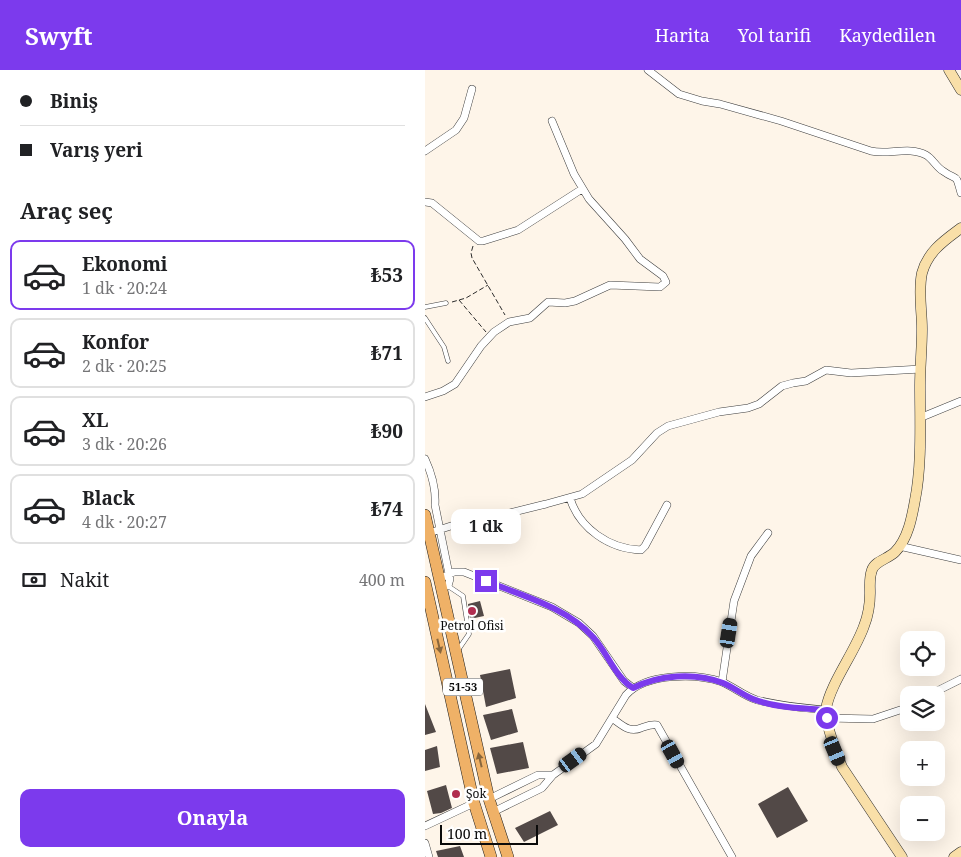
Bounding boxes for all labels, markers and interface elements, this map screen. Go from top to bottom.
text: Swyft [25,19,93,52]
text: Harita [655,23,710,47]
text: Yol tarifi [738,23,811,47]
text: Kaydedilen [839,23,936,47]
text: Biniş [50,88,98,114]
text: Varış yeri [50,137,143,163]
text: Araç seç [20,195,113,225]
text: Ekonomi [82,251,168,277]
icon: car [22,253,67,298]
text: ₺53 [371,262,403,288]
text: 1 dk · 20:24 [82,277,167,299]
text: Konfor [82,329,149,355]
icon: car [22,331,67,376]
text: ₺71 [371,340,403,366]
text: 2 dk · 20:25 [82,355,167,377]
text: XL [82,407,108,433]
icon: car [22,409,67,454]
text: ₺90 [371,418,403,444]
text: 3 dk · 20:26 [82,433,167,455]
text: Black [82,485,135,511]
icon: car [22,487,67,532]
text: ₺74 [371,496,403,522]
callout: 1 dk [451,508,521,544]
text: 4 dk · 20:27 [82,511,167,533]
text: 1 dk [469,515,503,537]
icon: cash [20,566,48,594]
text: Nakit [60,567,109,593]
text: 400 m [359,569,405,591]
route end [475,570,497,592]
marker: Petrol Ofisi [466,605,478,617]
place label: Petrol Ofisi [440,617,504,634]
car [719,617,738,649]
map controls [900,631,945,841]
button: locate [900,631,945,676]
one-way arrow [435,639,443,654]
road number: 51-53 [443,678,483,696]
button: layers [900,686,945,731]
route start [816,707,838,729]
car [822,734,847,768]
car [659,737,686,771]
button: + [900,741,945,786]
car [556,745,589,775]
one-way arrow [476,752,484,767]
place label: Şok [466,785,487,802]
marker: Şok [450,788,462,800]
button: Onayla [20,789,405,847]
button: − [900,796,945,841]
scale bar [440,822,537,845]
text: 100 m [447,824,487,843]

